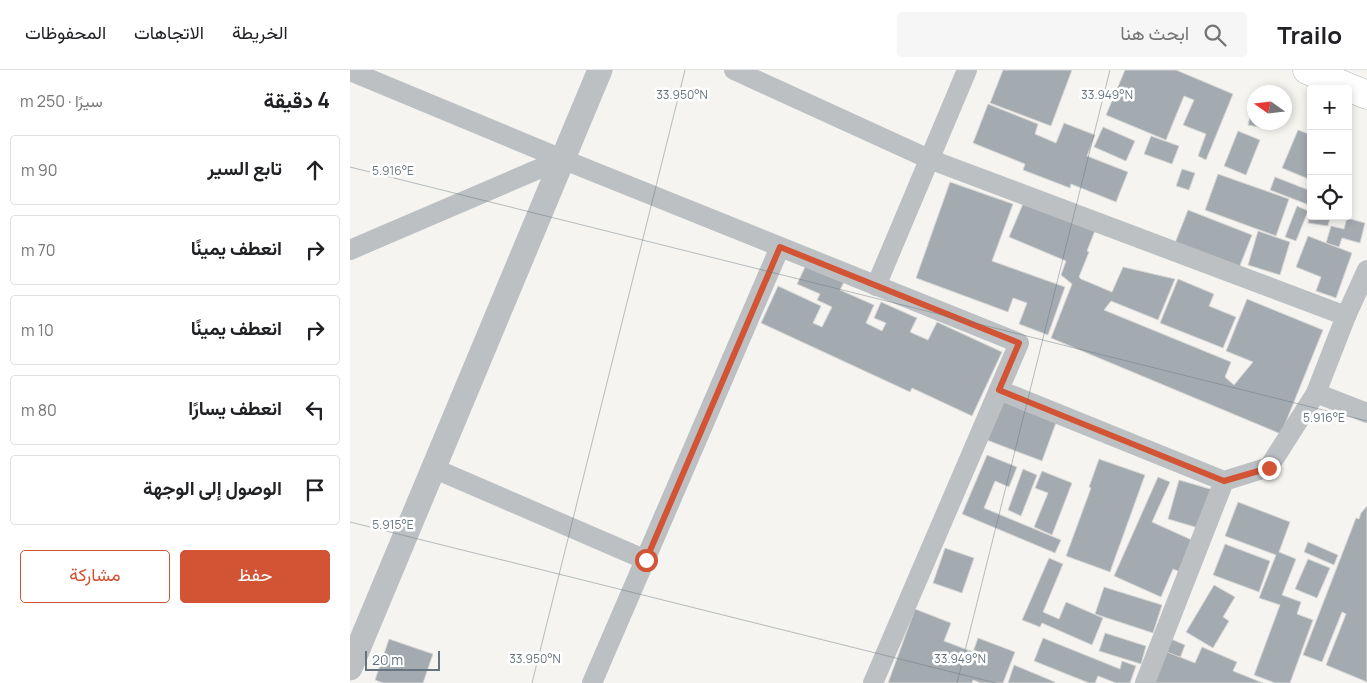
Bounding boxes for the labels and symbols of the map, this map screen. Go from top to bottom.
north arrow [1247,85,1292,130]
text: 33.950°N [656,86,708,103]
text: 33.949°N [1081,86,1133,103]
text: 5.916°E [372,162,414,179]
text: 5.916°E [1303,409,1345,426]
route end [1258,457,1281,480]
text: 5.915°E [372,516,414,533]
route start [635,549,658,572]
scale bar [365,648,440,671]
text: 33.950°N [509,650,561,667]
text: 33.949°N [934,650,986,667]

